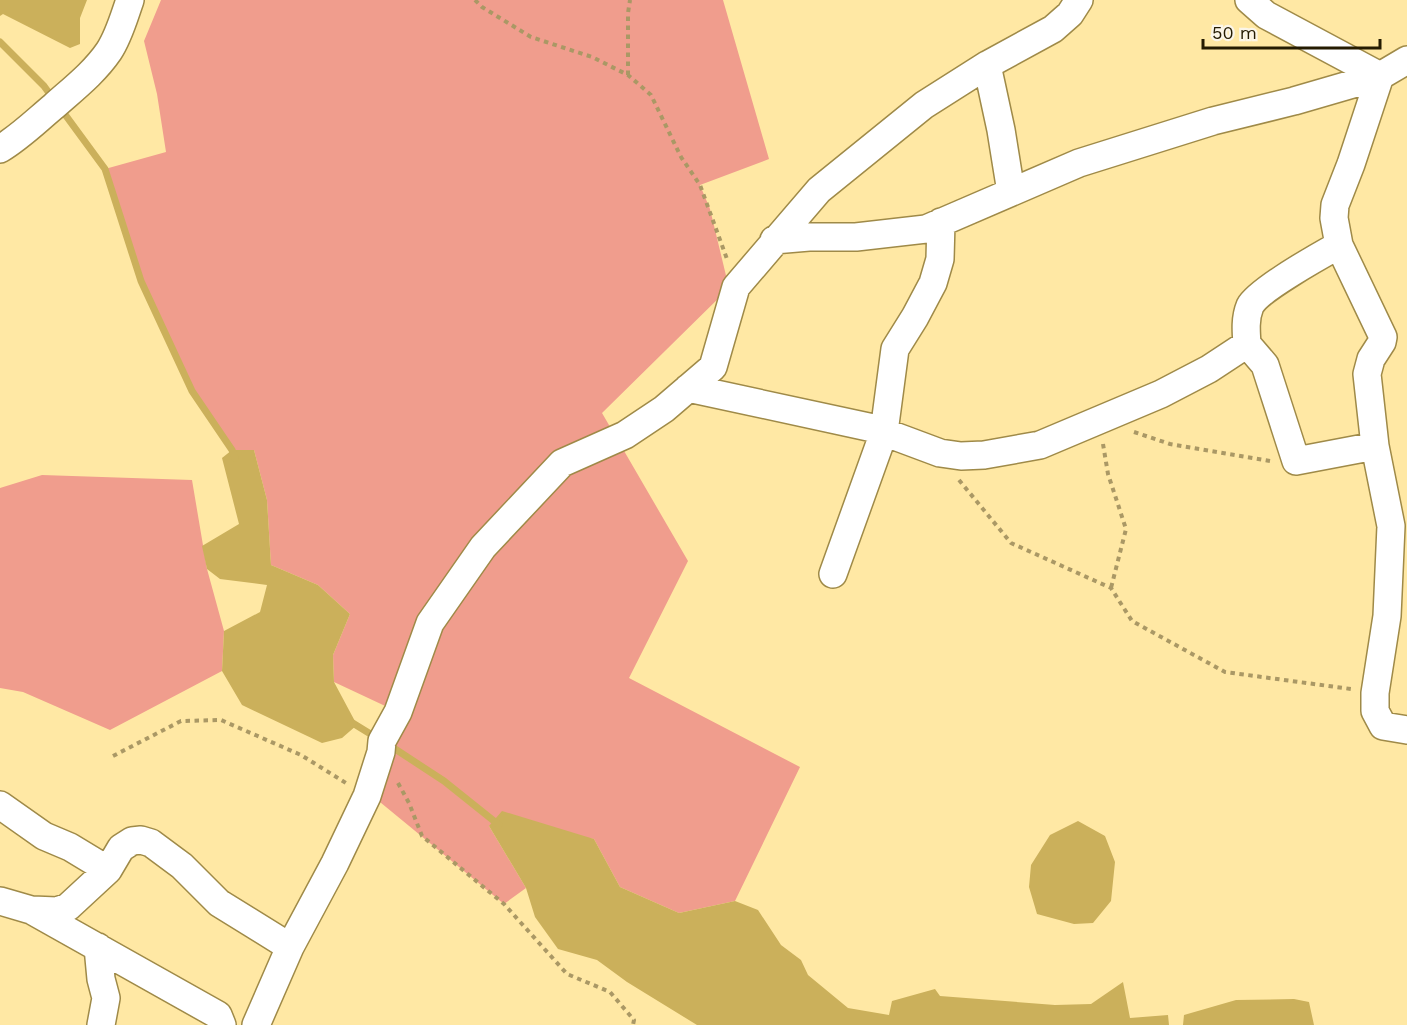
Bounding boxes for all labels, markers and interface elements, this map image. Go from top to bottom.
scale bar [1203,12,1380,50]
text: 50 m [1212,22,1257,43]

